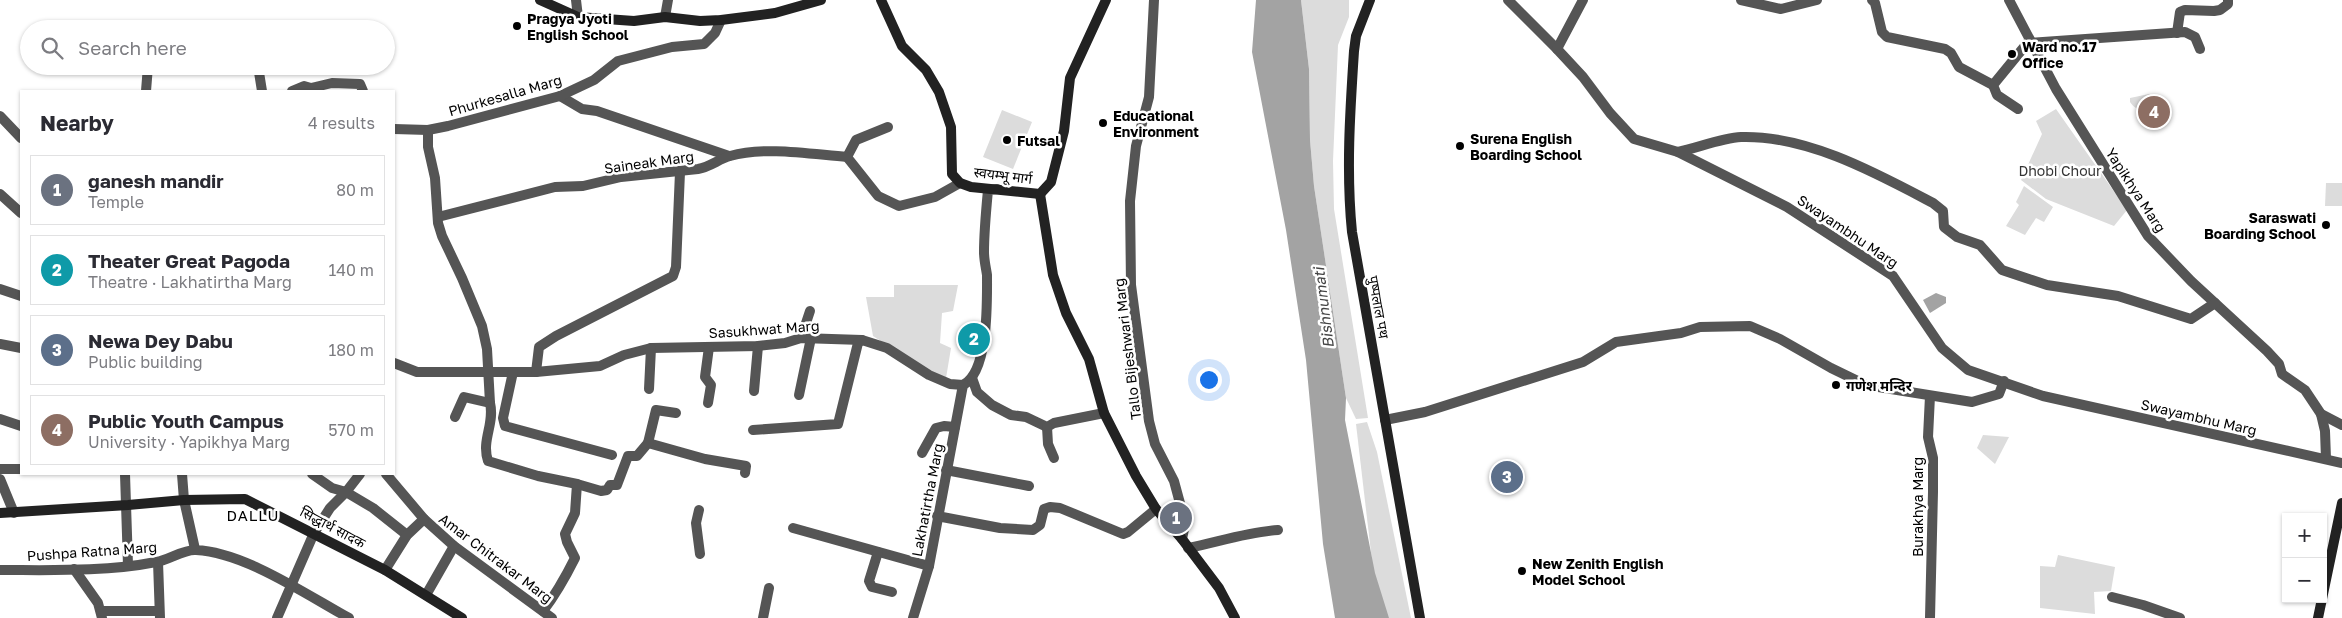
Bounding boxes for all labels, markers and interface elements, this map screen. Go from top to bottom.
place label: Pragya Jyoti English School [527,10,629,43]
search box [20,20,395,75]
marker: Pragya Jyoti English School [511,20,523,32]
icon: search [38,34,66,62]
text: Search here [78,36,187,59]
place label: Ward no.17 Office [2022,38,2097,71]
marker: Ward no.17 Office [2006,48,2018,60]
street label: Phurkesalla Marg [446,71,564,119]
pin: 4 [2138,93,2170,131]
place label: Educational Environment [1113,107,1199,140]
text: Nearby [40,110,114,136]
text: 4 results [308,113,375,133]
marker: Educational Environment [1097,117,1109,129]
place label: Surena English Boarding School [1470,130,1582,163]
place label: Futsal [1017,132,1060,149]
marker: Futsal [1001,134,1013,146]
marker: Surena English Boarding School [1454,140,1466,152]
street label: Yapikhya Marg [2102,145,2170,235]
street label: Saineak Marg [603,147,695,177]
park label: Dhobi Chour [2018,162,2102,179]
street label: स्वयम्भू मार्ग [973,163,1034,189]
text: ganesh mandir [88,169,224,192]
text: 1 [53,180,61,200]
text: 80 m [336,180,374,200]
street label: Swayambhu Marg [1794,191,1902,271]
text: Temple [88,192,144,212]
place label: Saraswati Boarding School [2204,209,2316,242]
marker: Saraswati Boarding School [2320,219,2332,231]
text: Theater Great Pagoda [88,249,290,272]
text: 2 [52,260,62,280]
text: 140 m [328,260,374,280]
water label: Bishnumati [1309,265,1337,349]
text: Theatre · Lakhatirtha Marg [88,272,292,292]
street label: पुष्पलाल पथ [1363,274,1393,341]
street label: Tallo Bijeshwari Marg [1110,277,1144,421]
street label: Sasukhwat Marg [708,317,820,341]
pin: 2 [958,320,990,358]
text: Newa Dey Dabu [88,329,233,352]
text: 3 [52,340,62,360]
text: 180 m [328,340,374,360]
text: Public building [88,352,203,372]
your location [1196,367,1222,393]
place label: गणेश मन्दिर [1846,377,1913,394]
marker: गणेश मन्दिर [1830,379,1842,391]
street label: Swayambhu Marg [2139,395,2259,439]
text: Public Youth Campus [88,409,284,432]
text: 4 [52,420,62,440]
text: 570 m [328,420,374,440]
text: University · Yapikhya Marg [88,432,290,452]
street label: Lakhatirtha Marg [908,442,946,558]
street label: Burakhya Marg [1909,457,1926,557]
pin: 3 [1491,458,1523,496]
pin: 1 [1160,499,1192,537]
street label: सिद्धार्थ सादक [297,503,369,551]
district label: DALLU [227,506,279,524]
street label: Amar Chitrakar Marg [436,510,556,606]
map controls [2282,513,2327,603]
button: + [2282,513,2327,558]
street label: Pushpa Ratna Marg [26,538,158,564]
place label: New Zenith English Model School [1532,555,1663,588]
button: − [2282,558,2327,603]
marker: New Zenith English Model School [1516,565,1528,577]

